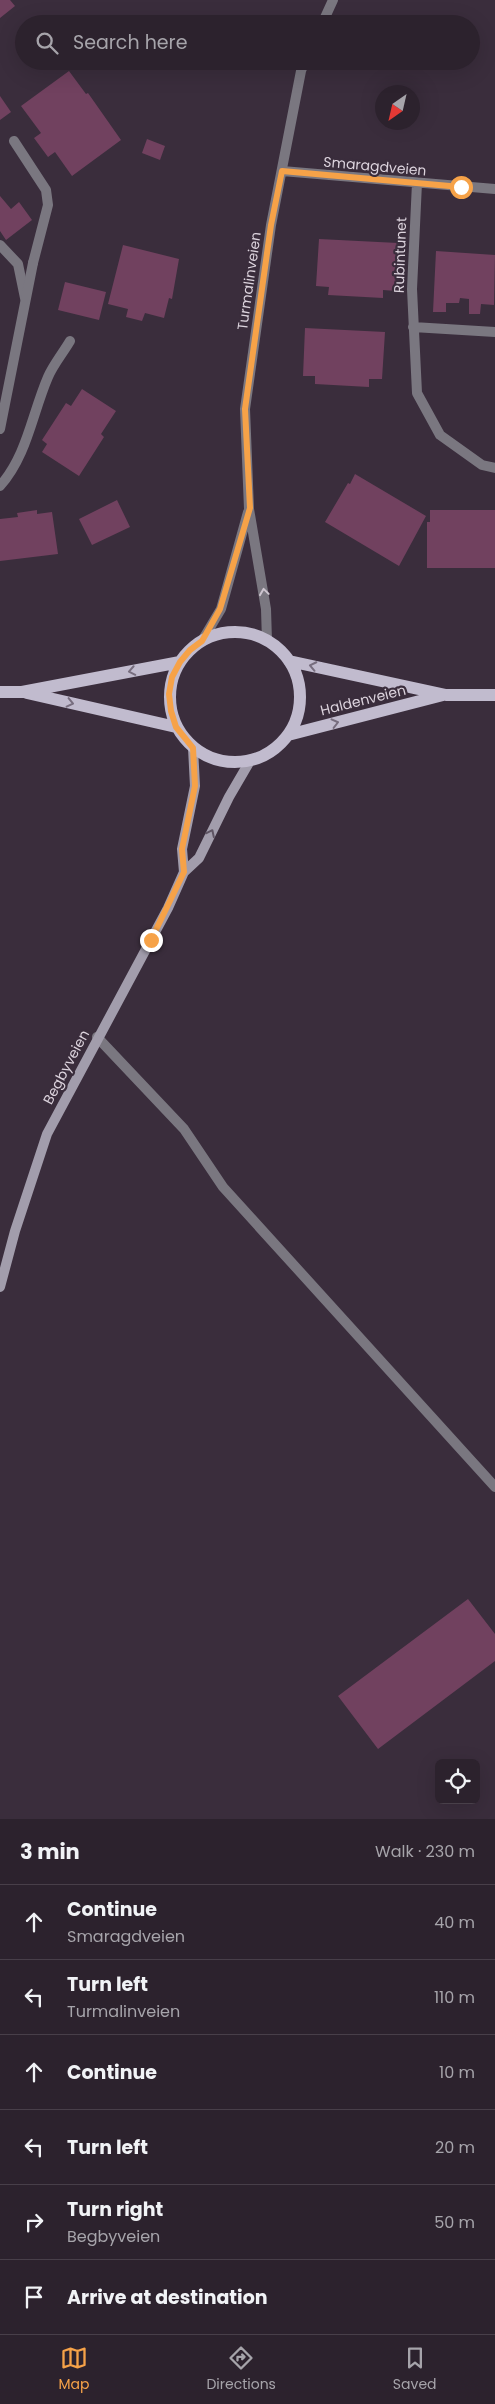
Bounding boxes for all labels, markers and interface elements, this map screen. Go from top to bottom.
search box [15,15,480,70]
icon: search [33,29,61,57]
text: Search here [73,29,187,56]
north arrow [375,85,420,130]
street label: Smaragdveien [323,152,427,180]
route start [450,176,473,199]
street label: Rubintunet [389,217,411,293]
street label: Turmalinveien [232,231,266,331]
one-way arrow [259,588,269,596]
one-way arrow [308,661,317,672]
one-way arrow [127,665,136,676]
street label: Haldenveien [318,680,408,720]
one-way arrow [65,697,74,708]
one-way arrow [331,718,339,729]
one-way arrow [205,829,215,838]
route end [140,929,163,952]
street label: Begbyveien [38,1026,94,1108]
map controls [435,1759,480,1804]
button: locate [435,1759,480,1804]
text: 3 min [20,1837,80,1866]
text: Walk · 230 m [375,1840,475,1863]
text: Continue [67,1896,157,1923]
icon: ahead [20,1908,48,1936]
text: 40 m [434,1911,475,1934]
text: Smaragdveien [67,1925,185,1948]
text: Turn left [67,1971,148,1998]
icon: left [20,1983,48,2011]
text: 110 m [434,1986,475,2009]
text: Turmalinveien [67,2000,180,2023]
icon: ahead [20,2058,48,2086]
text: Continue [67,2059,157,2086]
text: 10 m [439,2061,475,2084]
icon: left [20,2133,48,2161]
text: Turn left [67,2134,148,2161]
text: 20 m [435,2136,475,2159]
text: Turn right [67,2196,163,2223]
icon: right [20,2208,48,2236]
text: 50 m [434,2211,475,2234]
text: Begbyveien [67,2225,160,2248]
icon: arrive [20,2283,48,2311]
text: Arrive at destination [67,2284,268,2311]
tab: Map [58,2344,89,2395]
tab: Directions [206,2344,276,2395]
tab: Saved [393,2344,437,2395]

